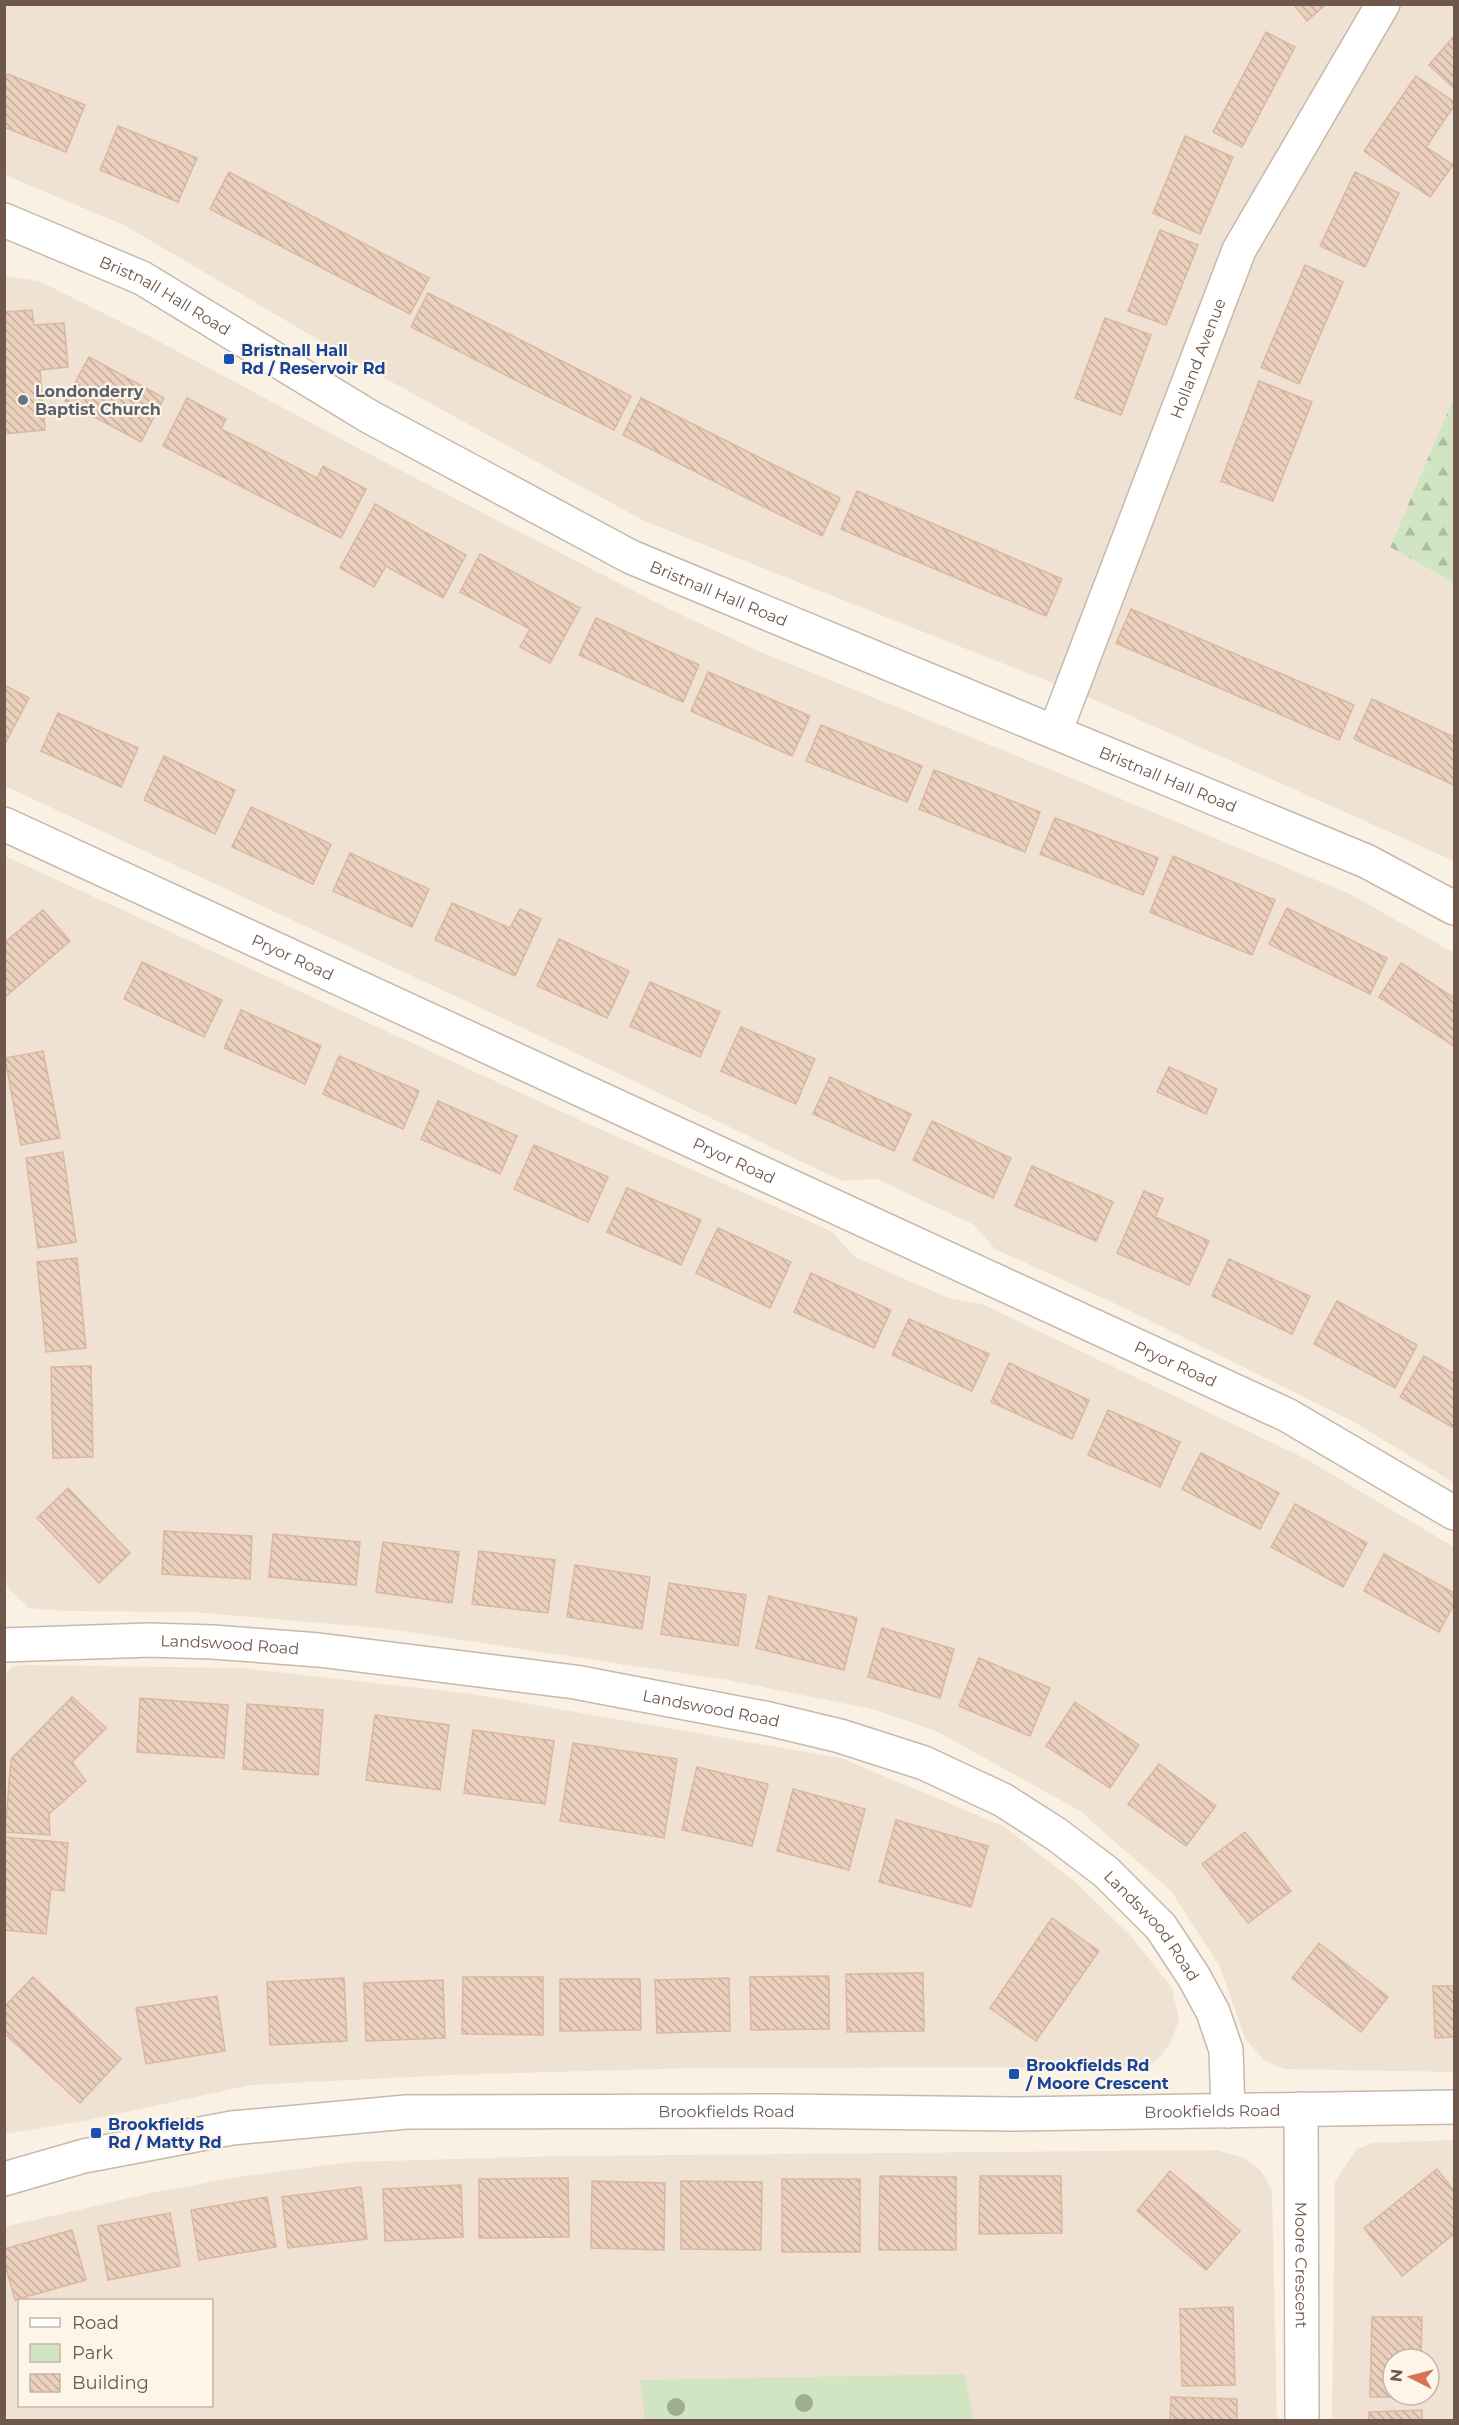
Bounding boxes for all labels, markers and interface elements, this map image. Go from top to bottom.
street label: Bristnall Hall Road [97,252,234,339]
street label: Holland Avenue [1166,295,1229,421]
place label: Bristnall Hall Rd / Reservoir Rd [241,341,386,378]
marker: Bristnall Hall Rd / Reservoir Rd [222,352,236,366]
place label: Londonderry Baptist Church [35,382,161,419]
marker: Londonderry Baptist Church [16,393,30,407]
street label: Bristnall Hall Road [647,556,791,630]
street label: Bristnall Hall Road [1096,742,1240,816]
street label: Pryor Road [249,930,337,984]
street label: Pryor Road [690,1133,778,1188]
street label: Pryor Road [1132,1337,1220,1391]
street label: Landswood Road [160,1631,300,1658]
street label: Landswood Road [641,1686,782,1731]
street label: Landswood Road [1100,1866,1203,1984]
place label: Brookfields Rd / Moore Crescent [1025,2056,1169,2093]
marker: Brookfields Rd / Moore Crescent [1007,2067,1021,2081]
street label: Brookfields Road [1144,2100,1281,2121]
street label: Brookfields Road [658,2101,795,2121]
place label: Brookfields Rd / Matty Rd [108,2115,222,2152]
marker: Brookfields Rd / Matty Rd [89,2126,103,2140]
street label: Moore Crescent [1292,2202,1311,2329]
legend [18,2299,213,2407]
text: Road [72,2312,119,2334]
text: Park [72,2342,113,2364]
north arrow [1381,2347,1441,2407]
text: N [1386,2368,1407,2383]
text: Building [72,2372,149,2394]

